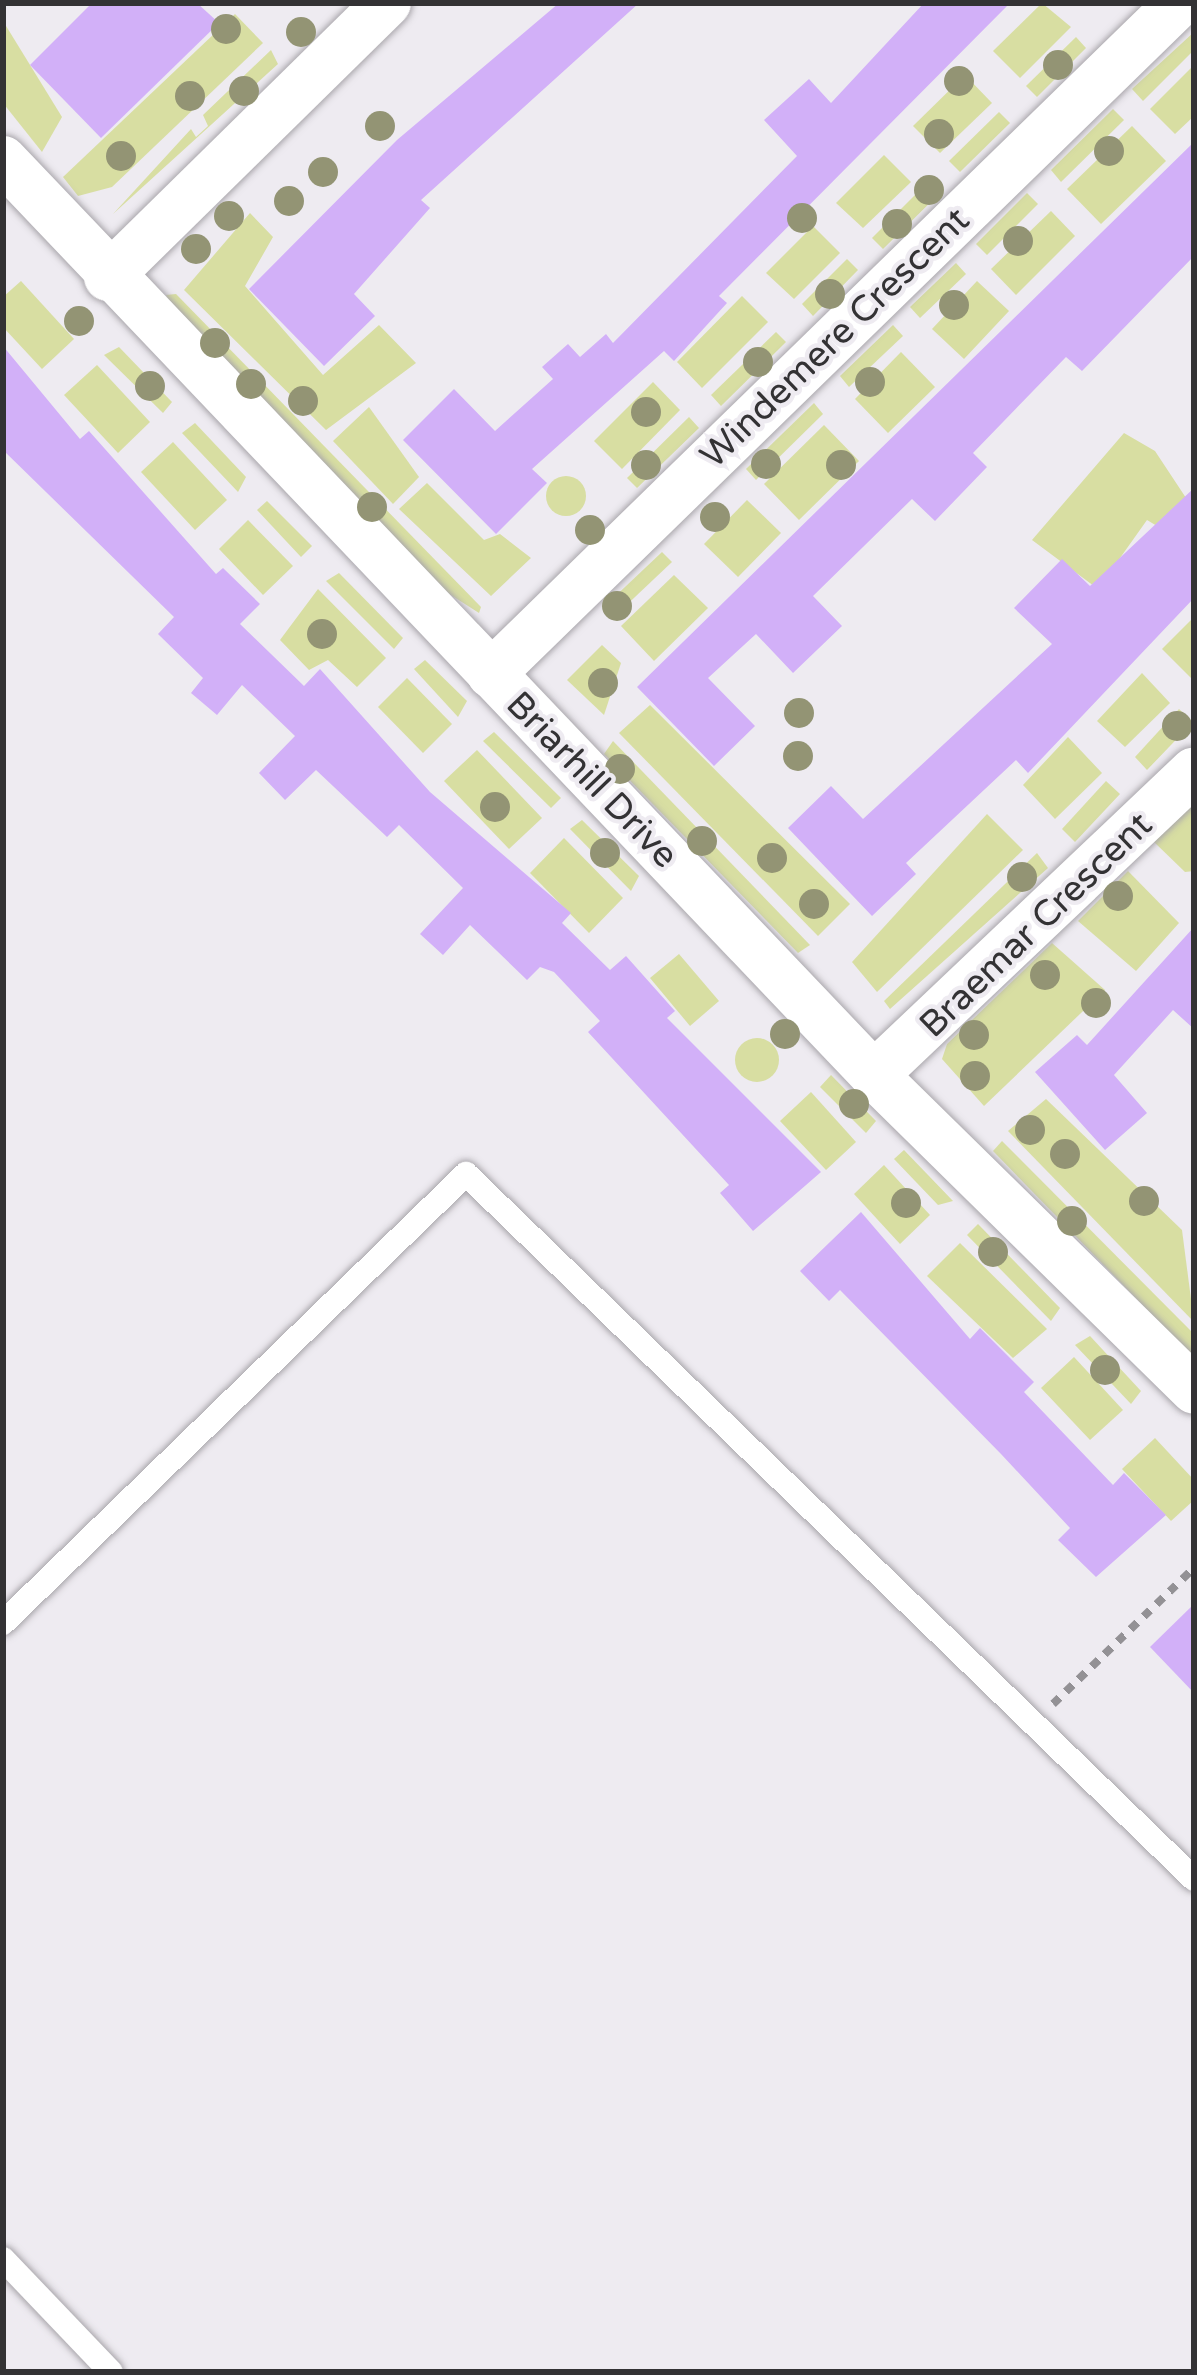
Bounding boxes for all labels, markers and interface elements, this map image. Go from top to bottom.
street label: Windemere Crescent [692,199,978,477]
street label: Briarhill Drive [497,683,687,877]
street label: Braemar Crescent [911,803,1161,1047]

